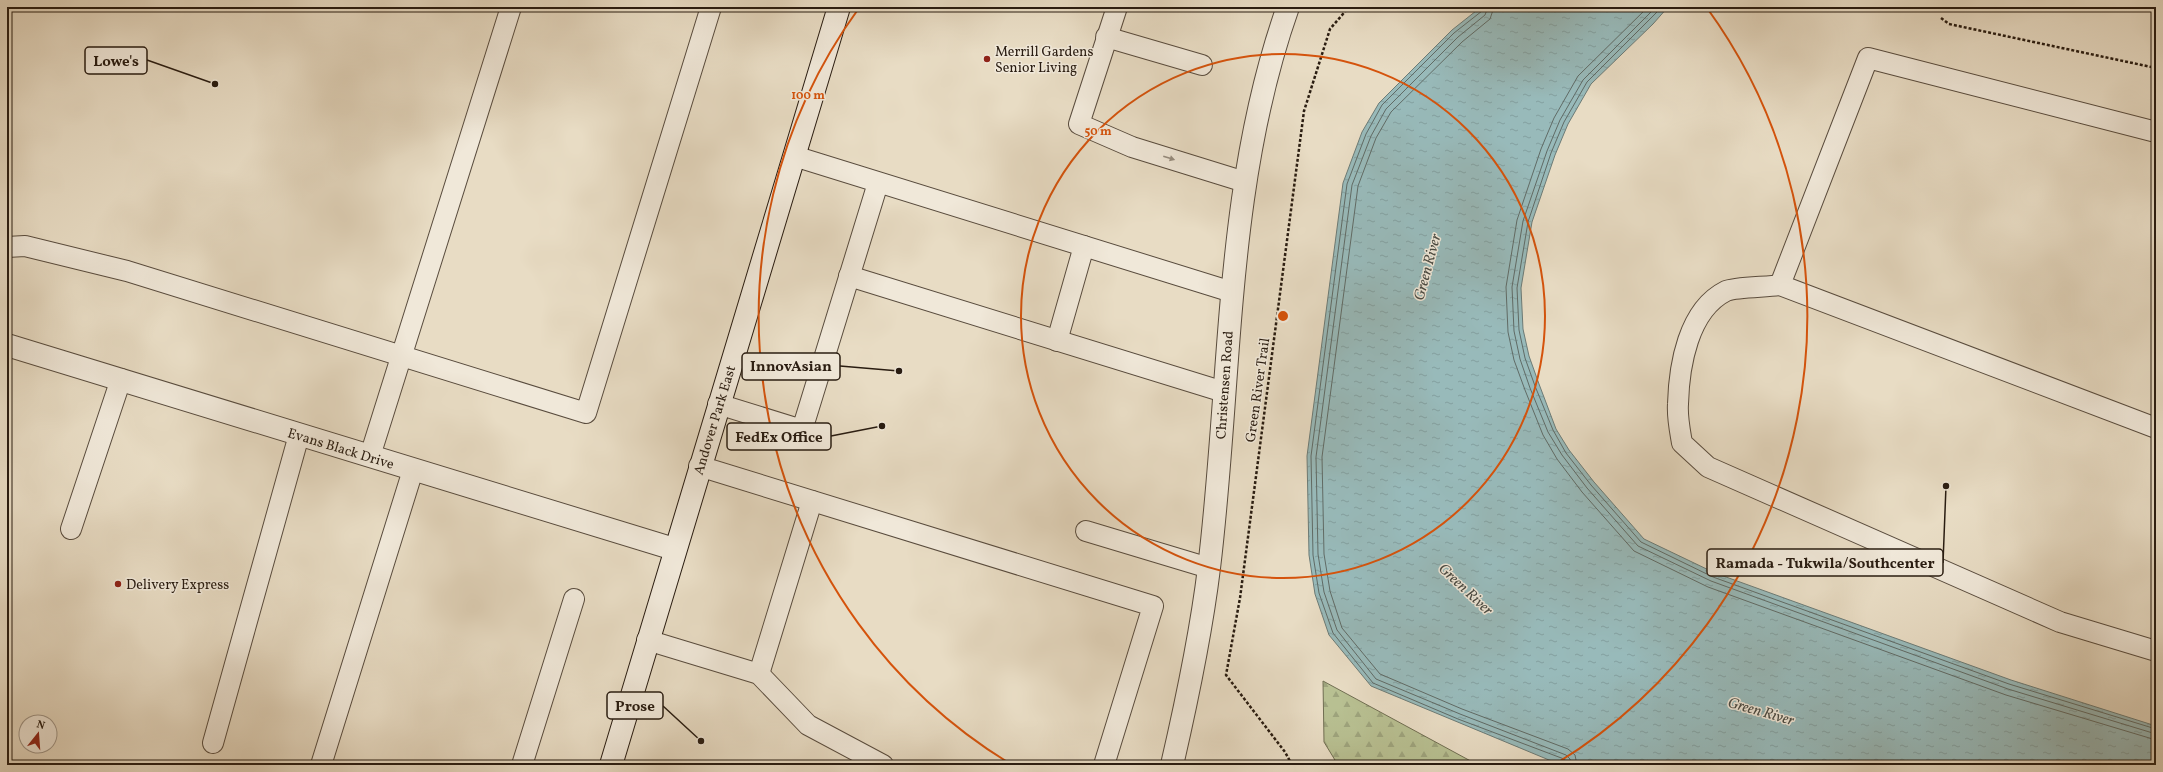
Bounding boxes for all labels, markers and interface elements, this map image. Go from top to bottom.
place label: Merrill Gardens Senior Living [995,43,1093,78]
callout: Lowe's [85,47,147,74]
text: Lowe's [93,52,139,73]
marker: Merrill Gardens Senior Living [982,54,992,64]
text: 100 m [791,88,825,104]
text: 50 m [1084,124,1112,140]
one-way arrow [1164,155,1176,161]
water label: Green River [1409,231,1447,303]
centre of rings [1276,309,1290,323]
street label: Christensen Road [1212,330,1239,440]
street label: Green River Trail [1242,337,1275,444]
callout: InnovAsian [742,353,840,380]
text: InnovAsian [750,357,832,378]
street label: Andover Park East [690,363,741,478]
callout: FedEx Office [727,423,831,450]
street label: Evans Black Drive [285,424,396,475]
text: FedEx Office [735,428,823,449]
callout: Ramada - Tukwila/Southcenter [1707,549,1943,576]
text: Ramada - Tukwila/Southcenter [1715,554,1935,575]
water label: Green River [1433,559,1497,621]
place label: Delivery Express [126,576,229,595]
marker: Delivery Express [113,579,123,589]
callout: Prose [607,692,663,719]
water label: Green River [1725,693,1797,732]
text: Prose [615,697,655,718]
north arrow [18,714,58,754]
text: N [34,718,47,734]

